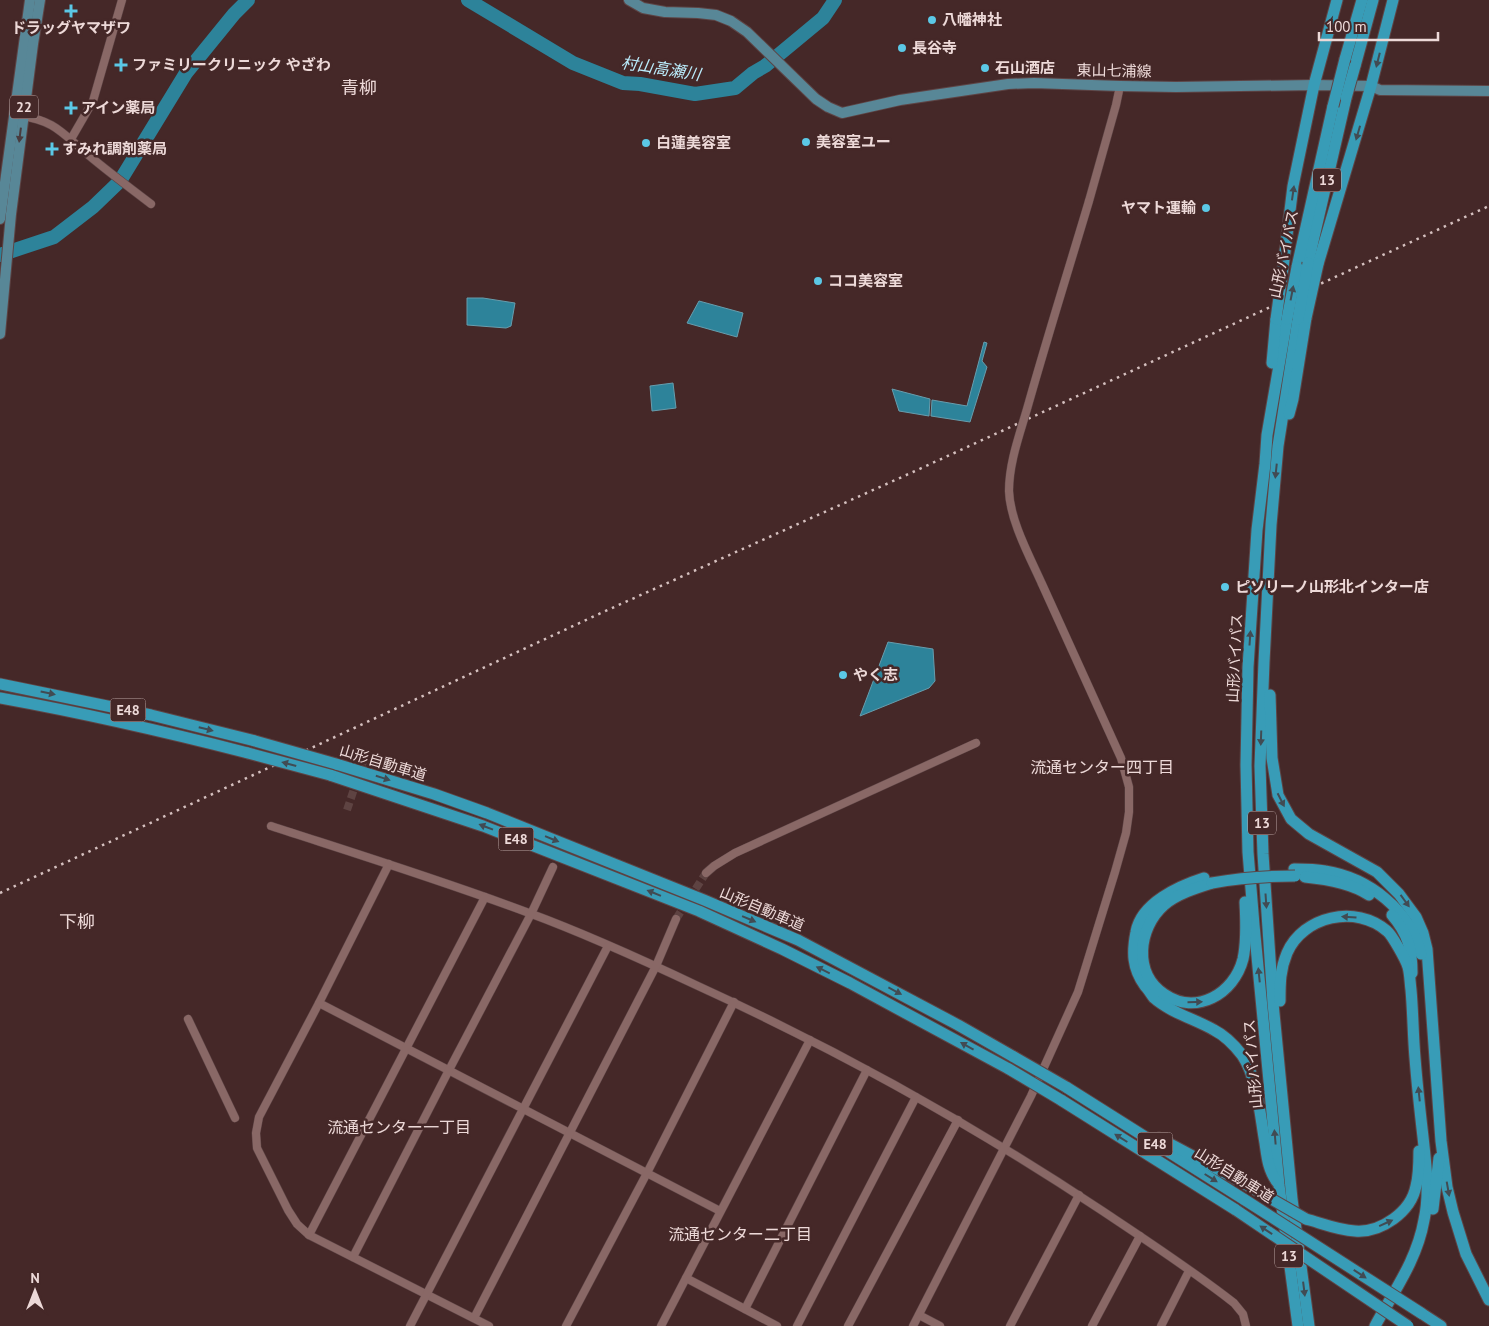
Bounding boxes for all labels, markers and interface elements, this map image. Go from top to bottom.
marker: ドラッグヤマザワ [65,5,77,17]
place label: 八幡神社 [942,10,1002,29]
scale bar [1319,10,1438,42]
marker: 八幡神社 [926,14,938,26]
text: 100 m [1326,17,1367,36]
place label: ドラッグヤマザワ [11,18,131,37]
place label: 長谷寺 [912,38,957,57]
marker: 長谷寺 [896,42,908,54]
water label: 村山高瀬川 [620,52,704,84]
one-way arrow [1374,53,1382,68]
place label: ファミリークリニック やざわ [132,55,331,74]
marker: ファミリークリニック やざわ [114,58,128,72]
place label: 石山酒店 [995,58,1055,77]
street label: 東山七浦線 [1076,60,1152,81]
marker: 石山酒店 [979,62,991,74]
district label: 青柳 [341,76,377,99]
road number: 22 [10,95,38,118]
place label: アイン薬局 [81,98,155,117]
marker: アイン薬局 [65,102,77,114]
one-way arrow [1353,126,1361,141]
one-way arrow [16,127,24,143]
place label: 美容室ユー [816,132,891,151]
place label: 白蓮美容室 [656,133,731,152]
marker: 美容室ユー [800,136,812,148]
marker: 白蓮美容室 [640,137,652,149]
place label: すみれ調剤薬局 [62,139,167,158]
marker: すみれ調剤薬局 [46,143,58,155]
road number: 13 [1313,168,1341,192]
one-way arrow [1289,184,1297,200]
place label: ヤマト運輸 [1121,198,1196,217]
marker: ヤマト運輸 [1200,202,1212,214]
street label: 山形バイパス [1265,208,1302,300]
place label: ココ美容室 [828,271,903,290]
marker: ココ美容室 [812,275,824,287]
one-way arrow [1288,285,1296,301]
one-way arrow [1272,464,1280,480]
place label: ピソリーノ山形北インター店 [1235,577,1429,596]
marker: ピソリーノ山形北インター店 [1219,581,1231,593]
street label: 山形バイパス [1223,613,1246,703]
one-way arrow [1247,630,1255,646]
place label: やく志 [853,665,898,684]
marker: やく志 [837,669,849,681]
one-way arrow [40,689,55,697]
road number: E48 [110,698,146,722]
one-way arrow [199,725,214,733]
one-way arrow [1257,731,1265,747]
street label: 山形自動車道 [337,740,429,785]
district label: 流通センター四丁目 [1030,757,1174,777]
one-way arrow [282,760,297,768]
one-way arrow [375,775,390,783]
one-way arrow [1278,793,1286,807]
road number: 13 [1248,811,1276,834]
one-way arrow [478,823,493,831]
road number: E48 [498,828,534,851]
one-way arrow [545,835,560,843]
street label: 山形自動車道 [717,882,807,935]
one-way arrow [646,889,661,897]
one-way arrow [1262,893,1270,909]
one-way arrow [1399,894,1410,907]
district label: 下柳 [59,910,95,933]
one-way arrow [1340,913,1356,921]
one-way arrow [742,916,756,924]
one-way arrow [816,965,830,973]
one-way arrow [1255,967,1263,983]
one-way arrow [887,987,902,995]
one-way arrow [1187,998,1203,1006]
street label: 山形バイパス [1239,1019,1266,1110]
one-way arrow [960,1041,973,1050]
one-way arrow [1415,1086,1423,1102]
district label: 流通センター一丁目 [327,1117,471,1137]
one-way arrow [1271,1129,1279,1145]
road number: E48 [1138,1132,1172,1156]
one-way arrow [1114,1133,1127,1142]
street label: 山形自動車道 [1191,1143,1277,1206]
one-way arrow [1204,1174,1217,1183]
one-way arrow [1445,1182,1453,1198]
one-way arrow [1379,1218,1393,1226]
district label: 流通センター二丁目 [668,1224,812,1244]
one-way arrow [1259,1225,1273,1235]
road number: 13 [1275,1244,1303,1268]
north arrow [10,1266,60,1316]
text: N [30,1269,40,1287]
one-way arrow [1353,1269,1367,1278]
one-way arrow [1300,1281,1308,1297]

